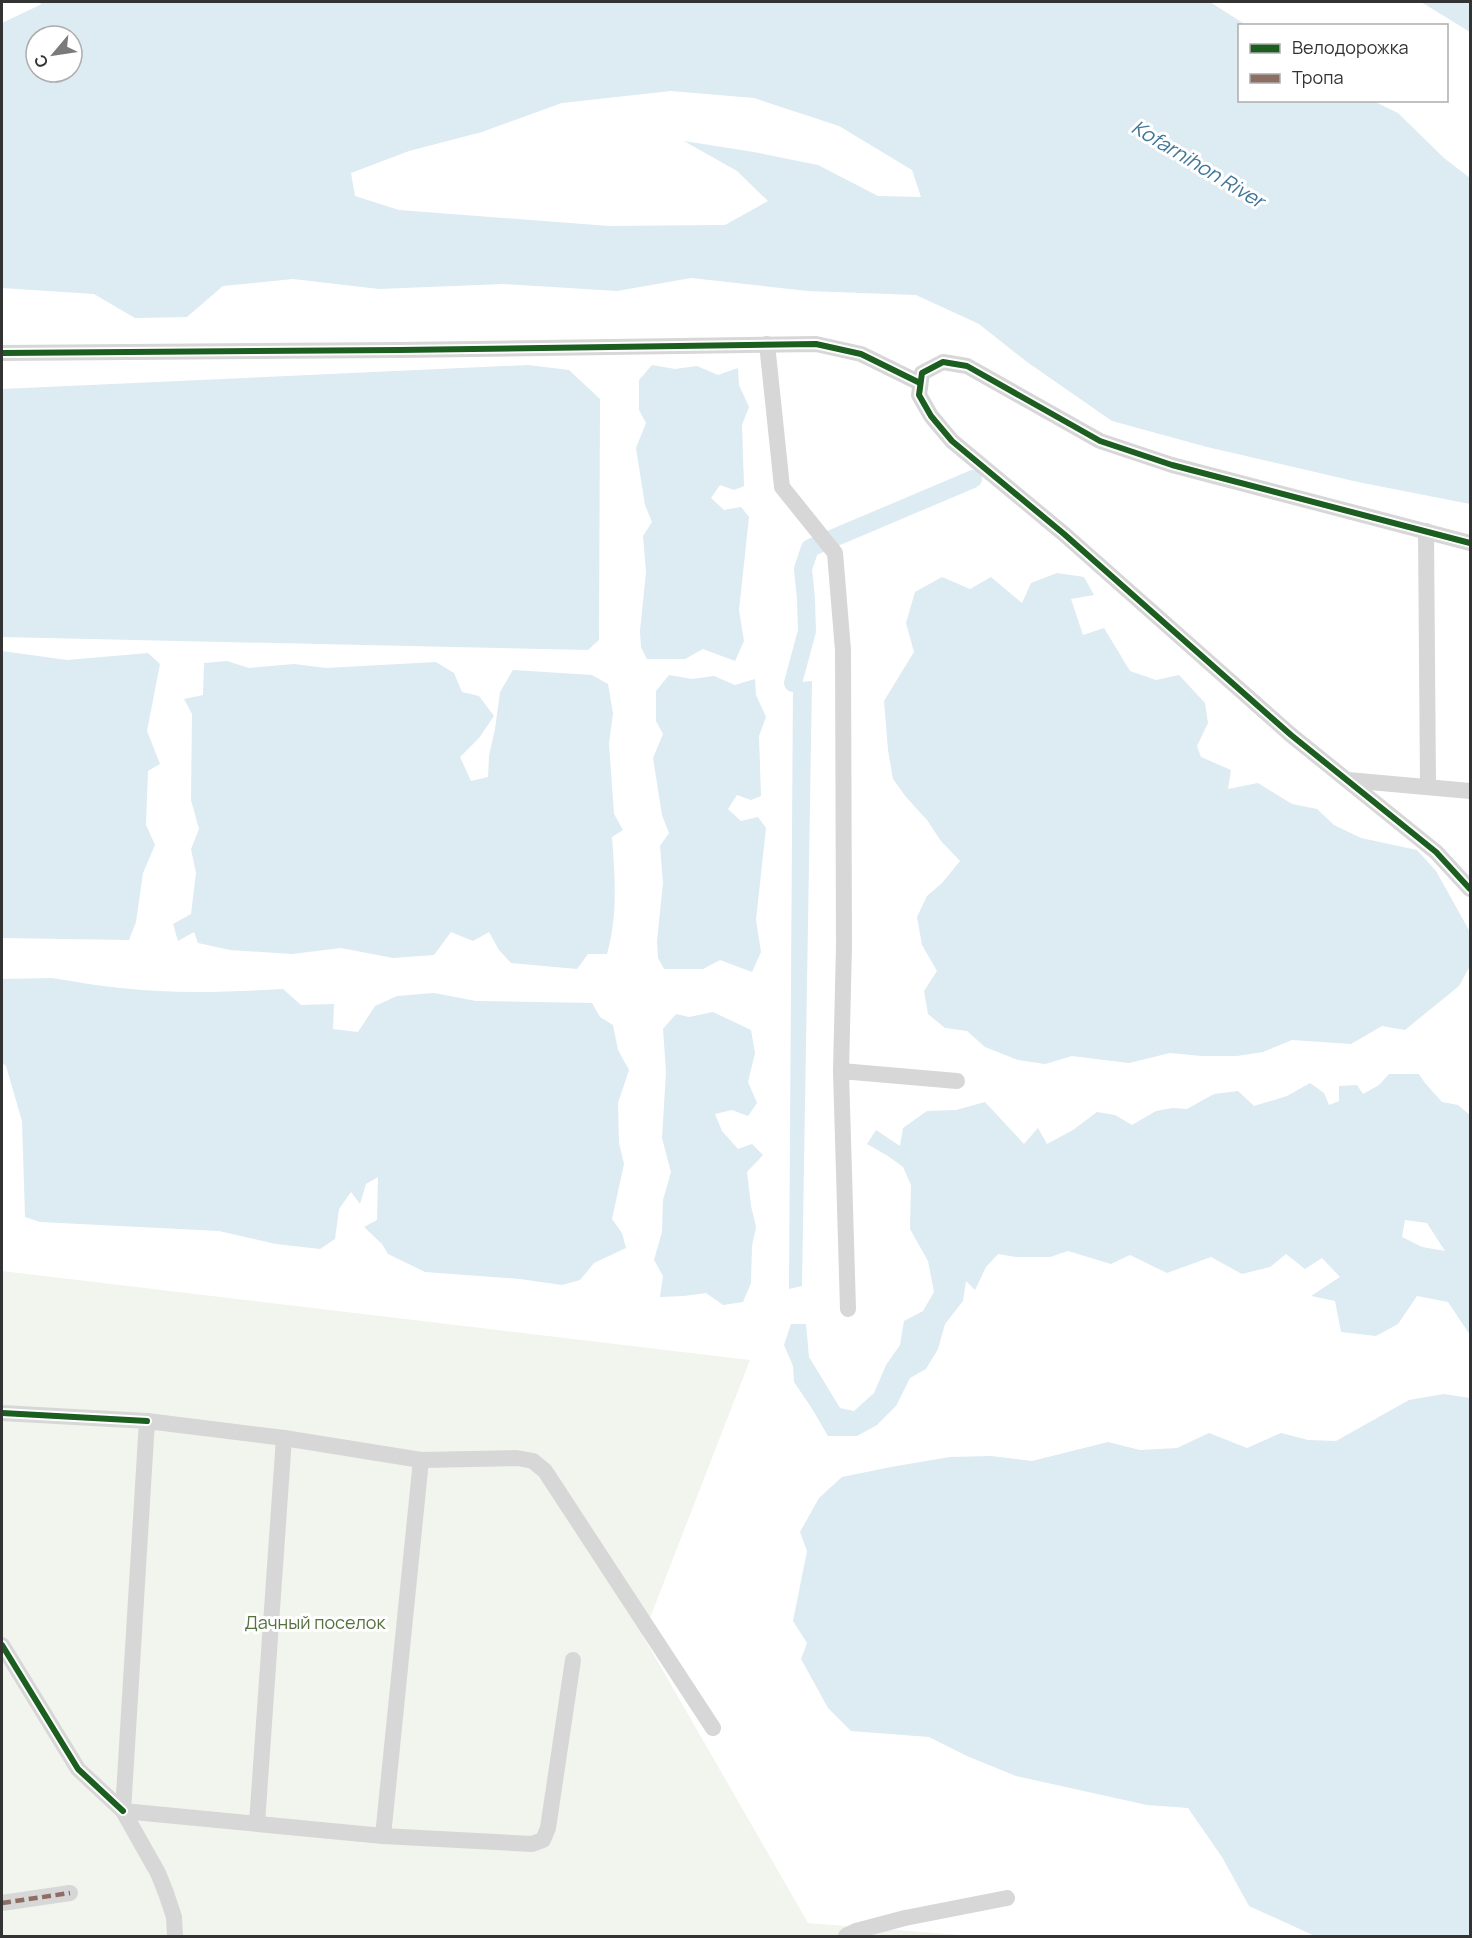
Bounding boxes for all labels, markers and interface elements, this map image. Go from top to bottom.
north arrow [24,24,84,84]
legend [1238,24,1448,102]
text: Велодорожка [1292,35,1409,59]
text: С [28,51,53,72]
text: Тропа [1292,65,1343,89]
water label: Kofarnihon River [1127,113,1272,215]
park label: Дачный поселок [245,1610,387,1634]

